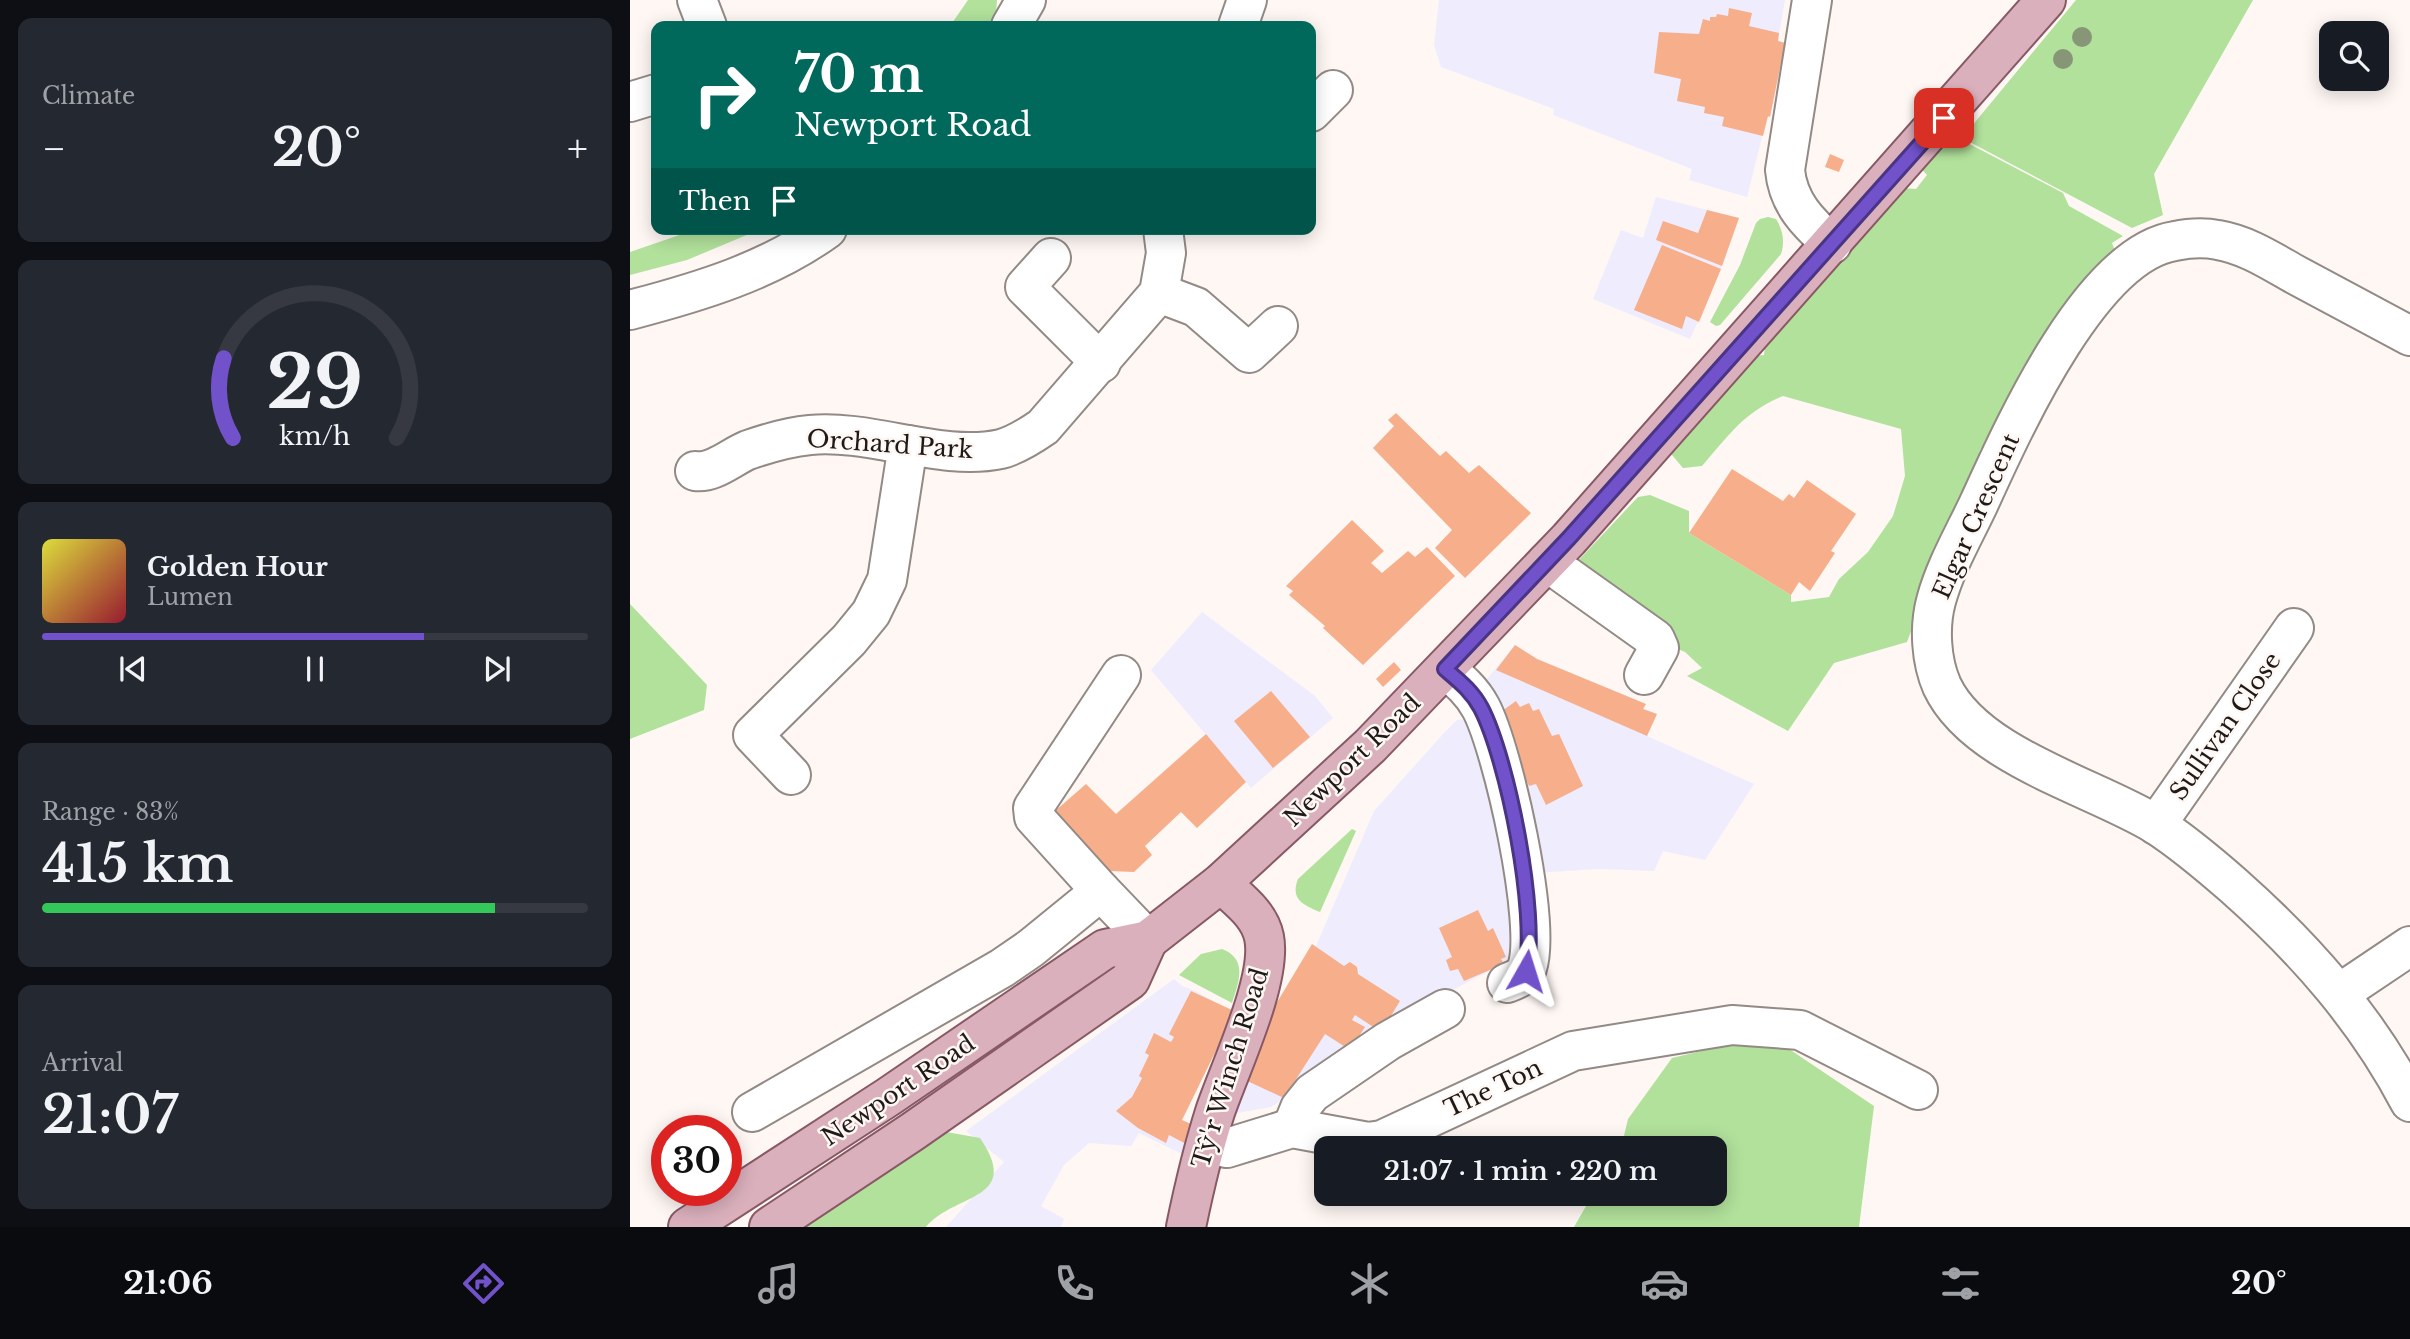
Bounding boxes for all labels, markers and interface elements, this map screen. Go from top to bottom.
map controls [2319,21,2389,91]
button: search [2319,21,2389,91]
text: 70 m [794,44,924,105]
icon: right [679,49,770,140]
text: Climate [42,82,135,110]
pin [1914,88,1974,148]
icon: arrive [1925,99,1963,137]
text: Newport Road [794,105,1031,145]
text: 20° [272,116,361,180]
text: − [42,125,66,172]
text: + [567,125,588,172]
icon: arrive [765,182,803,220]
text: Then [679,185,751,217]
text: 29 [267,337,363,428]
text: km/h [280,420,350,451]
street label: Orchard Park [806,424,974,464]
street label: Elgar Crescent [1927,429,2025,603]
text: Golden Hour [147,551,328,583]
text: Lumen [147,583,233,611]
street label: Sullivan Close [2163,647,2287,805]
icon: previous [114,650,152,688]
icon: pause [296,650,334,688]
icon: next [478,650,516,688]
street label: Newport Road [1278,688,1426,832]
text: Range · 83% [42,798,179,826]
text: 415 km [42,832,233,896]
position arrow [1489,934,1563,1008]
street label: Tŷ'r Winch Road [1186,964,1274,1172]
street label: Newport Road [816,1028,980,1152]
text: Arrival [42,1049,123,1077]
street label: The Ton [1440,1053,1546,1123]
text: 21:07 [42,1083,178,1147]
speed limit sign: 30 [651,1115,742,1206]
text: 21:07 · 1 min · 220 m [1383,1155,1658,1187]
icon: directions [459,1259,508,1308]
icon: music [754,1259,803,1308]
icon: phone [1050,1259,1099,1308]
icon: climate [1345,1259,1394,1308]
icon: car [1640,1259,1689,1308]
icon: filters [1936,1259,1985,1308]
text: 21:06 [123,1263,213,1303]
text: 20° [2231,1263,2287,1303]

